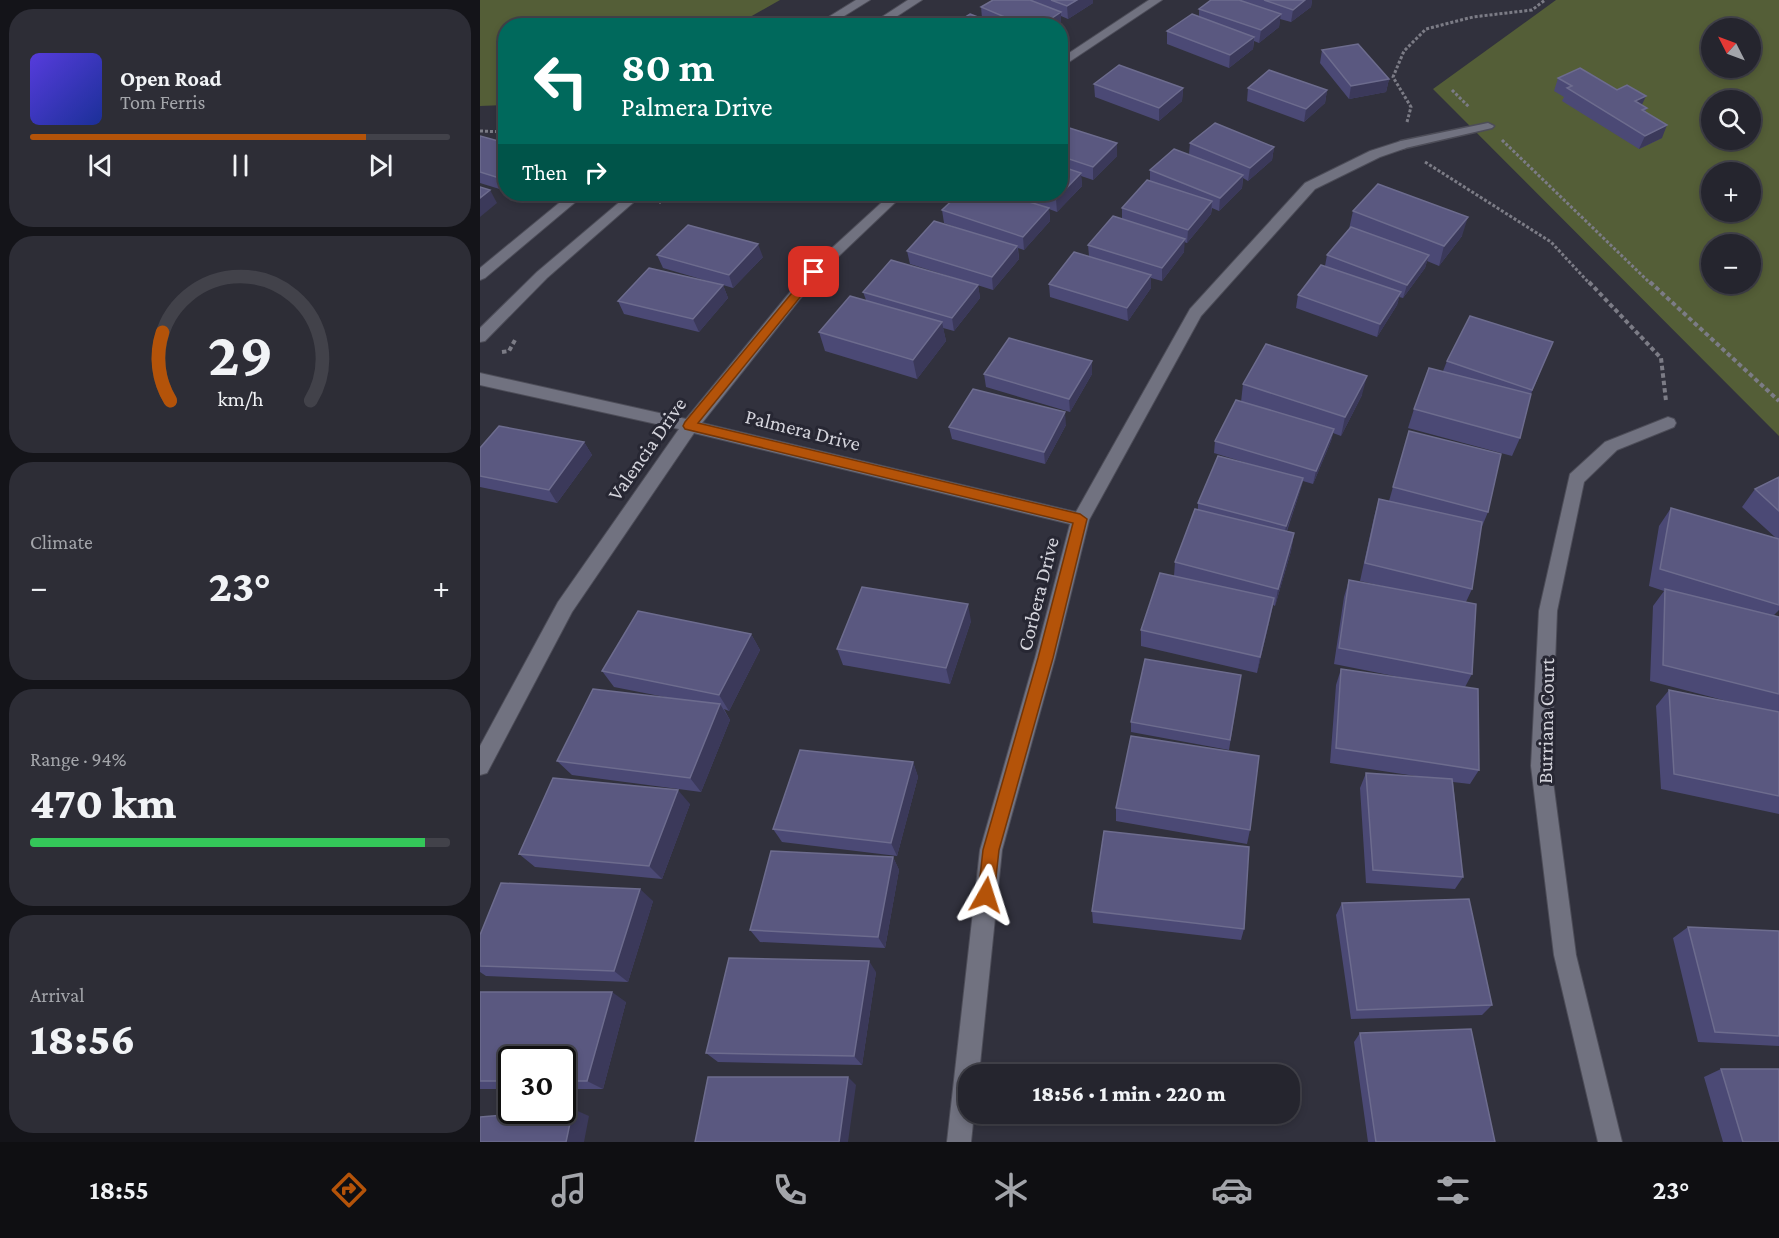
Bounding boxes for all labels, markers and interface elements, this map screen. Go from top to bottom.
north arrow [1701,18,1761,78]
map controls [1701,18,1761,294]
icon: left [522,42,600,120]
text: 80 m [621,43,715,90]
text: Open Road [120,66,222,91]
button: search [1701,90,1761,150]
text: Tom Ferris [120,91,205,113]
text: Palmera Drive [621,92,773,122]
icon: previous [84,149,117,182]
icon: pause [224,149,257,182]
icon: next [364,149,397,182]
icon: right [579,156,612,189]
text: Then [522,160,567,185]
button: + [1701,162,1761,222]
button: − [1701,234,1761,294]
pin [788,246,839,297]
icon: arrive [797,255,830,288]
text: 29 [207,320,273,389]
text: km/h [217,388,264,412]
street label: Valencia Drive [603,393,691,505]
street label: Palmera Drive [743,404,863,456]
text: Climate [30,531,93,553]
street label: Corbera Drive [1012,535,1064,653]
text: 23° [209,561,271,611]
text: − [30,568,47,605]
text: + [433,568,450,605]
street label: Burriana Court [1533,657,1559,784]
text: Range · 94% [30,748,127,770]
text: 470 km [30,778,176,828]
position arrow [954,863,1018,927]
text: Arrival [30,984,84,1006]
text: 18:56 [30,1014,136,1064]
speed limit sign: 30 [498,1046,576,1124]
text: 18:56 · 1 min · 220 m [1032,1081,1226,1106]
icon: directions [328,1169,370,1211]
icon: music [548,1169,590,1211]
icon: phone [769,1169,811,1211]
icon: climate [990,1169,1032,1211]
icon: car [1211,1169,1253,1211]
icon: filters [1432,1169,1474,1211]
text: 18:55 [89,1175,149,1205]
text: 23° [1653,1175,1689,1205]

